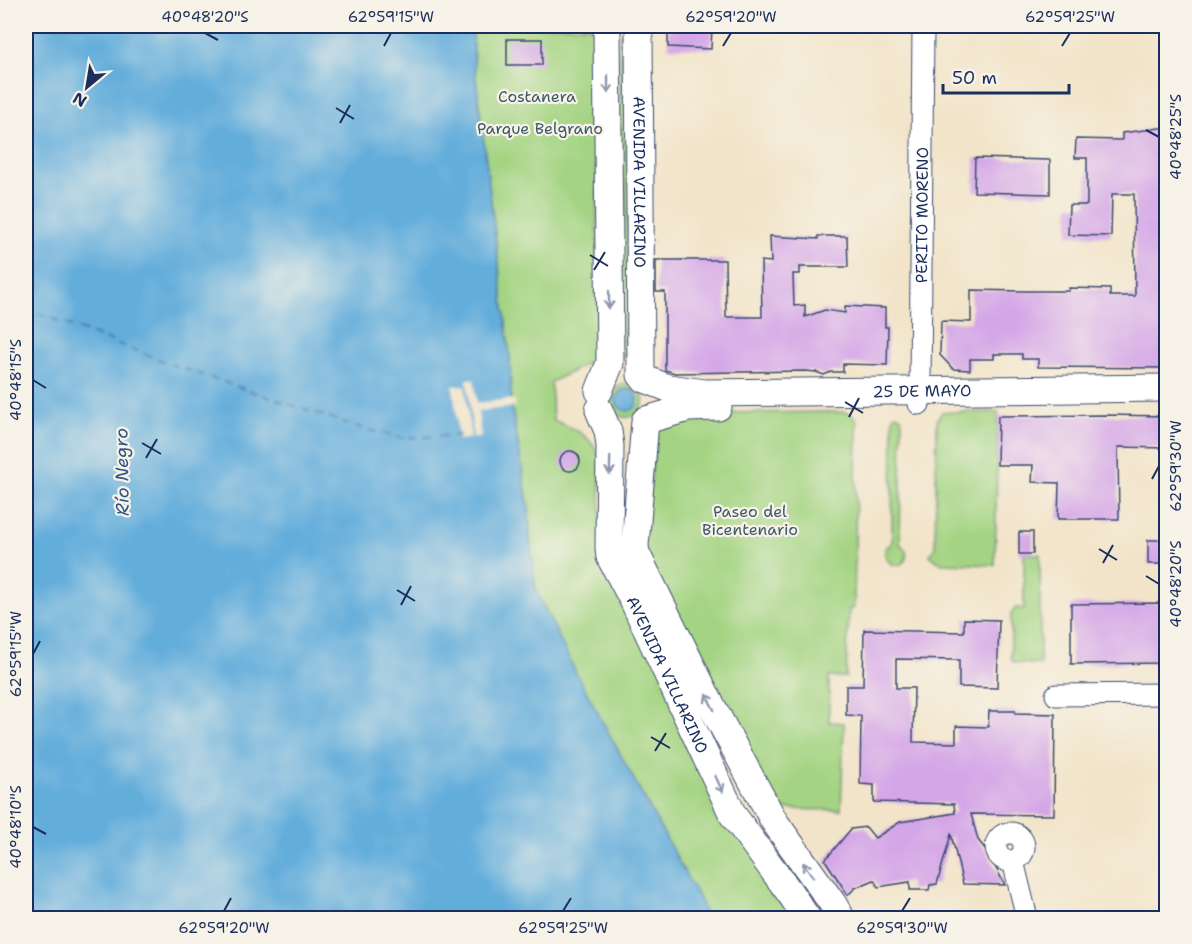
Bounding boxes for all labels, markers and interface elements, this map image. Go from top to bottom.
text: 40°48'20"S [161,7,249,27]
text: 62°59'15"W [348,7,434,27]
text: 62°59'20"W [685,7,777,27]
text: 62°59'25"W [1025,7,1115,27]
north arrow [57,57,117,117]
scale bar [943,57,1069,95]
text: 50 m [952,66,997,90]
one-way arrow [602,73,614,93]
park label: Costanera [498,86,576,107]
text: N [69,87,90,112]
text: 40°48'25"S [1166,94,1186,180]
street label: AVENIDA VILLARINO [628,96,650,268]
park label: Parque Belgrano [477,118,603,139]
street label: PERITO MORENO [911,147,933,283]
one-way arrow [603,289,615,309]
text: 40°48'15"S [6,339,26,421]
street label: 25 DE MAYO [872,380,972,402]
text: 62°59'30"W [1166,420,1186,512]
water label: Río Negro [109,428,135,516]
one-way arrow [604,456,616,476]
park label: Paseo del Bicentenario [702,501,798,540]
text: 40°48'20"S [1166,540,1186,628]
street label: AVENIDA VILLARINO [622,592,713,757]
text: 62°59'15"W [6,611,26,697]
one-way arrow [704,694,716,711]
one-way arrow [713,774,725,792]
text: 40°48'10"S [6,785,26,869]
one-way arrow [802,862,814,879]
text: 62°59'20"W [178,918,270,938]
text: 62°59'25"W [518,918,608,938]
text: 62°59'30"W [856,918,948,938]

